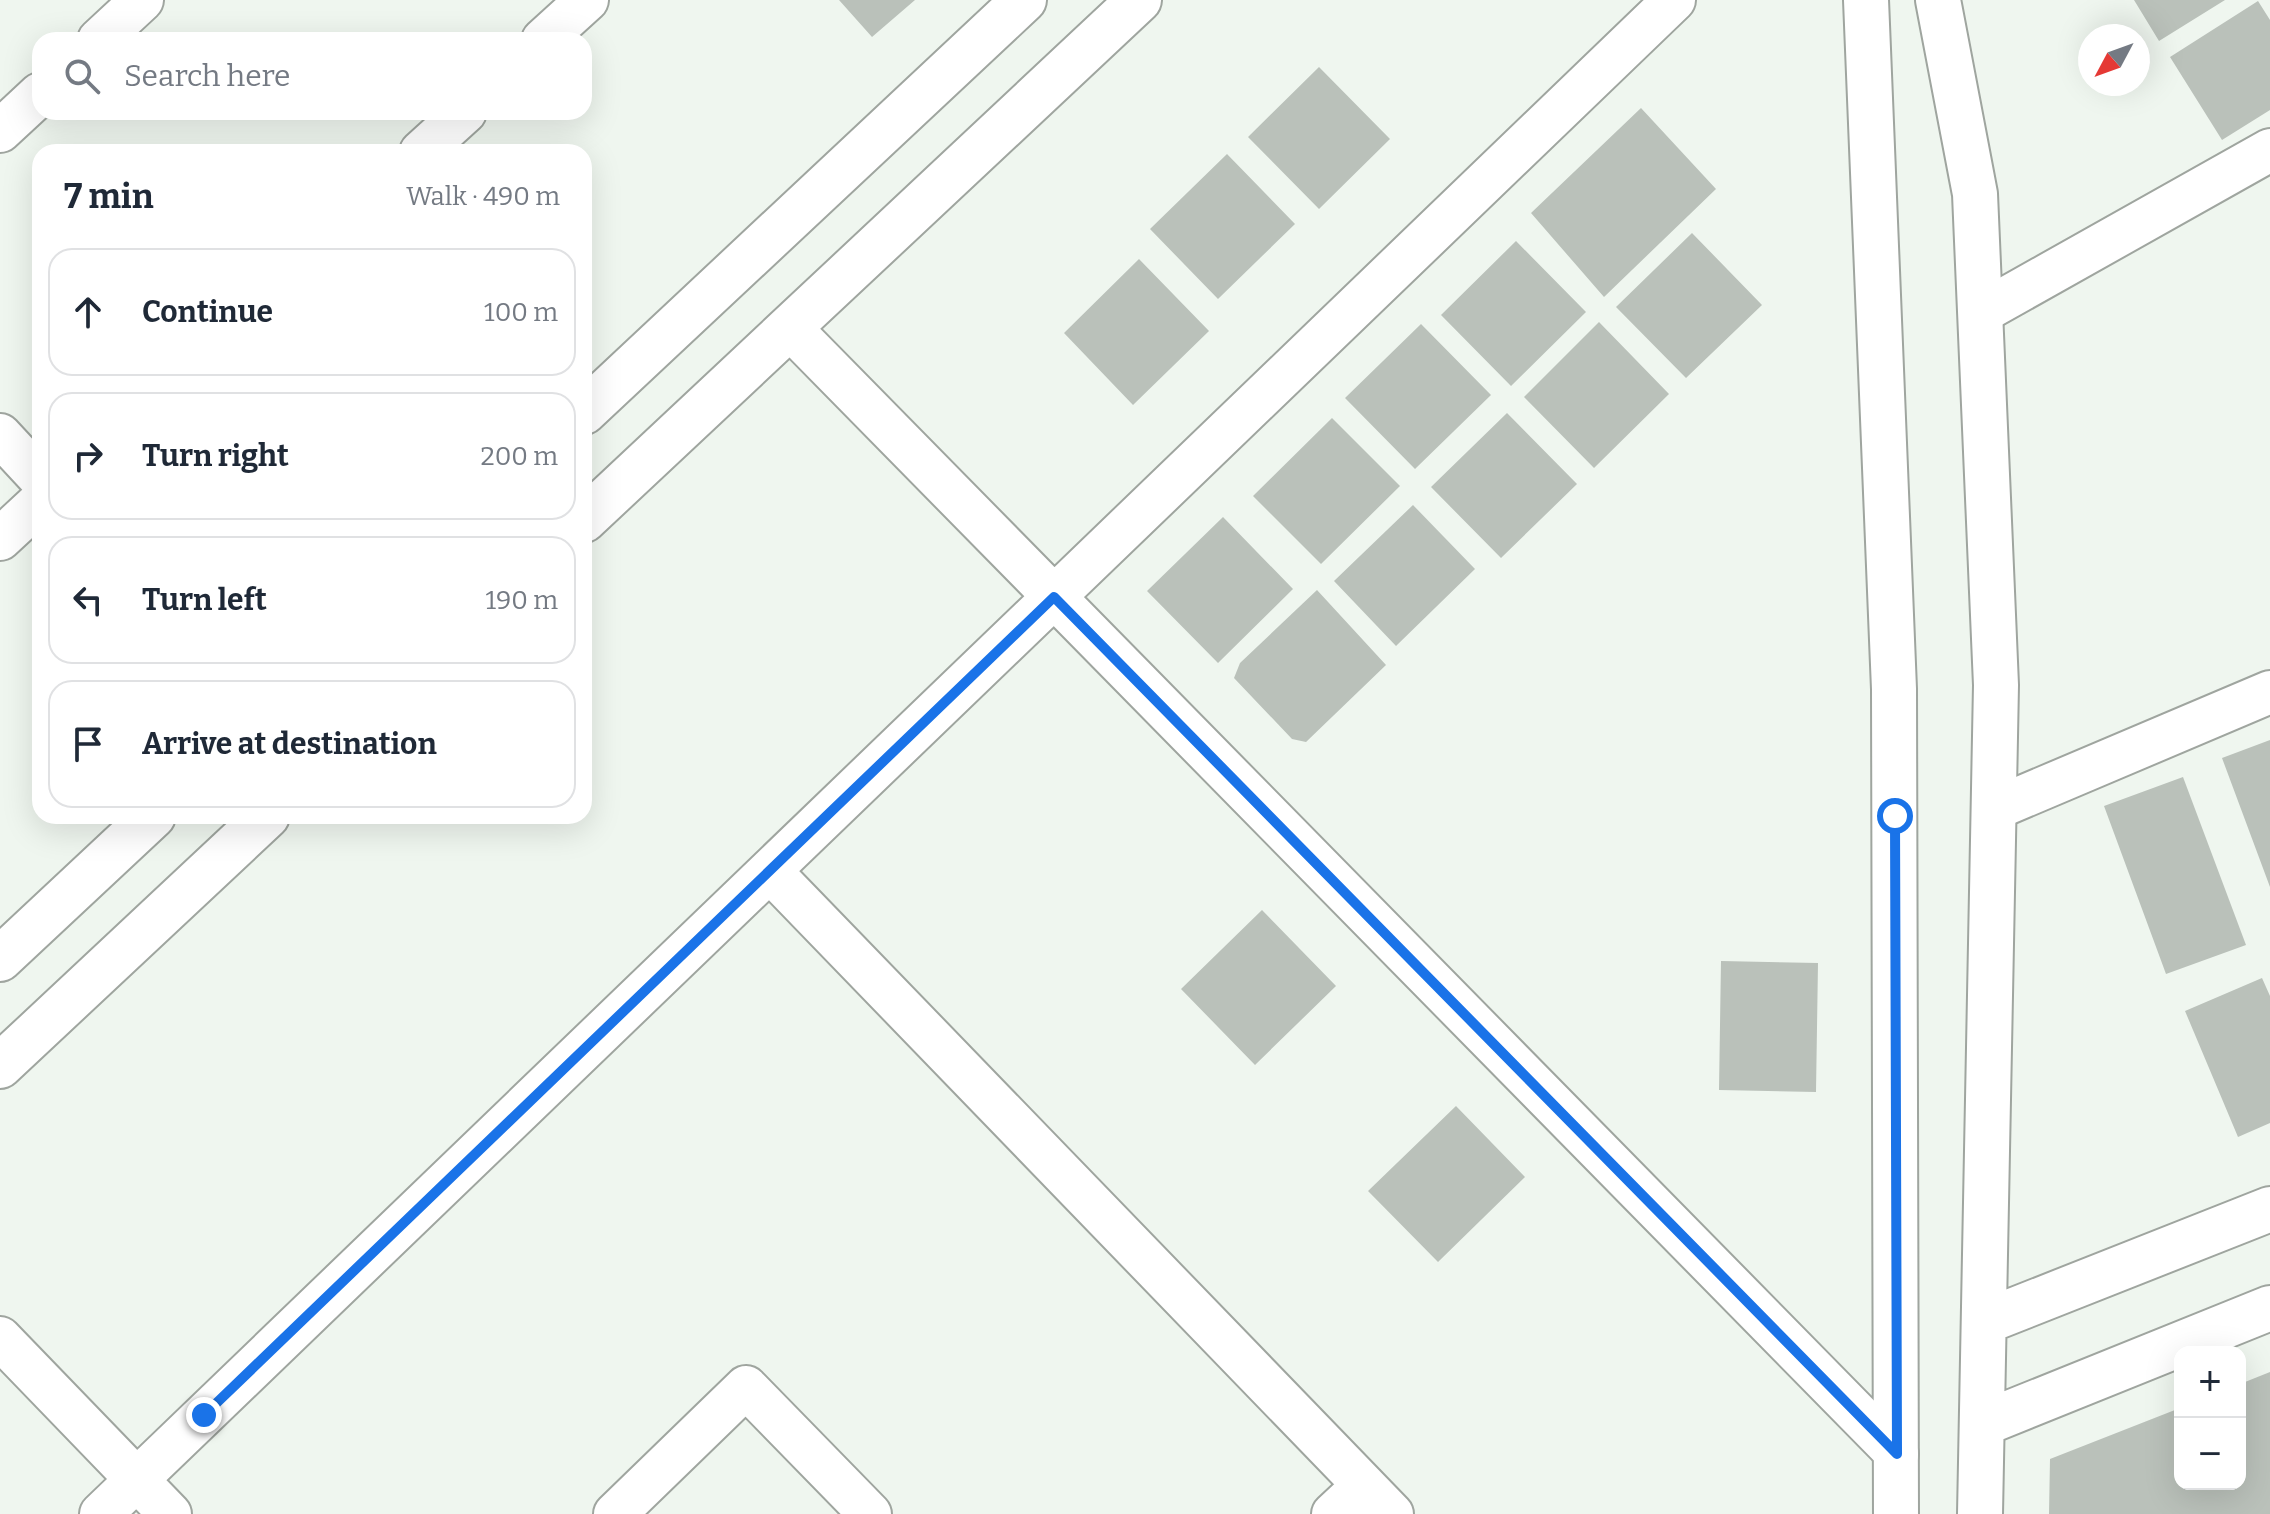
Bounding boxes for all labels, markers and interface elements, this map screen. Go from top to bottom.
north arrow [2078,24,2150,96]
search box [32,32,592,120]
icon: search [60,54,104,98]
text: Search here [124,58,291,94]
text: 7 min [64,176,154,217]
text: Walk · 490 m [406,181,560,212]
icon: ahead [66,290,110,334]
text: Continue [142,294,273,330]
text: 100 m [484,297,558,328]
icon: right [66,434,110,478]
text: Turn right [142,438,289,474]
text: 200 m [481,441,558,472]
icon: left [66,578,110,622]
text: Turn left [142,582,267,618]
text: 190 m [486,585,558,616]
icon: arrive [66,722,110,766]
text: Arrive at destination [142,726,437,762]
route start [1877,798,1913,834]
map controls [2174,1346,2246,1490]
button: + [2174,1346,2246,1418]
route end [186,1397,222,1433]
button: − [2174,1418,2246,1490]

